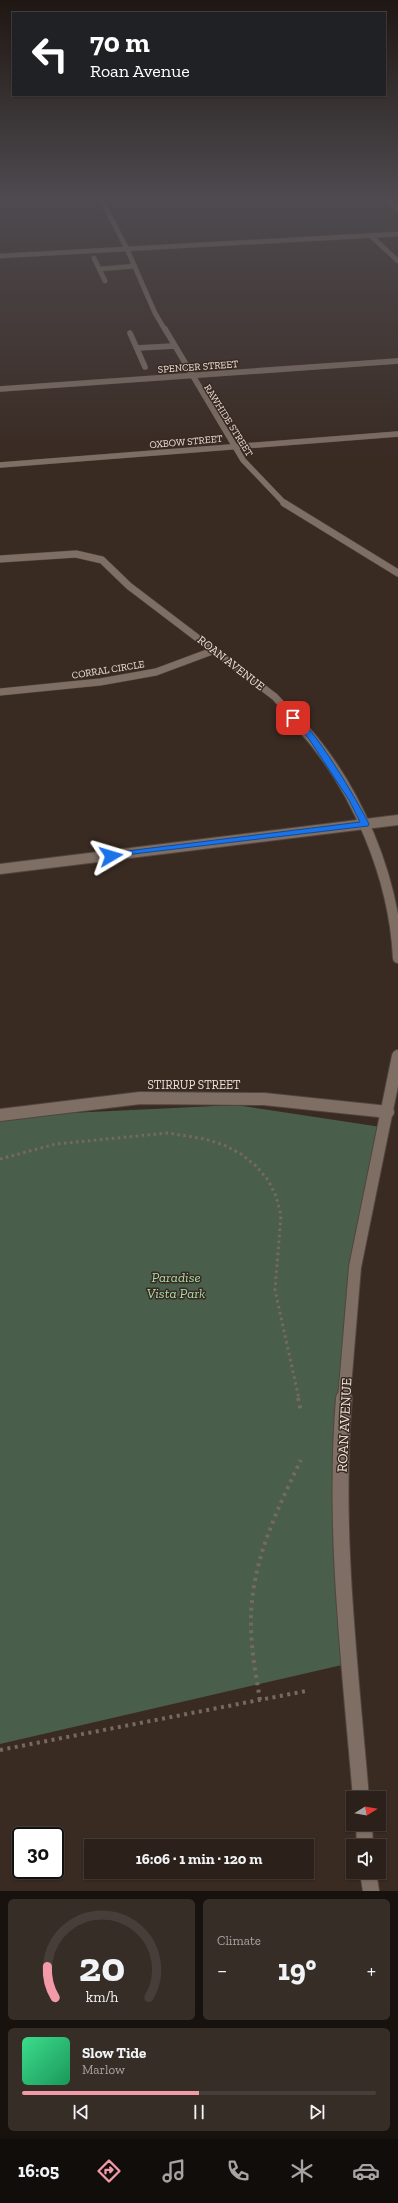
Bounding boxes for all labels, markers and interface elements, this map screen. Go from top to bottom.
text: 70 m [90,26,150,59]
icon: left [24,28,76,80]
text: Roan Avenue [90,60,190,82]
street label: SPENCER STREET [157,358,239,376]
street label: RAWHIDE STREET [201,382,255,459]
street label: OXBOW STREET [149,433,223,451]
street label: ROAN AVENUE [195,633,267,693]
street label: CORRAL CIRCLE [71,658,146,682]
pin [276,701,310,735]
icon: arrive [282,707,304,729]
position arrow [90,835,132,877]
street label: STIRRUP STREET [147,1078,241,1092]
park label: Paradise Vista Park [147,1269,205,1302]
street label: ROAN AVENUE [334,1377,355,1473]
north arrow [346,1791,386,1831]
map controls [346,1791,386,1879]
speed limit sign: 30 [12,1827,64,1879]
button: sound [346,1839,386,1879]
text: 16:06 · 1 min · 120 m [136,1850,262,1868]
text: Climate [217,1933,261,1948]
text: 20 [78,1941,125,1991]
text: 19° [278,1952,316,1988]
text: − [217,1957,227,1984]
text: + [367,1957,376,1984]
text: km/h [85,1988,118,2005]
text: Slow Tide [82,2044,146,2062]
text: Marlow [82,2062,125,2077]
icon: previous [70,2101,92,2123]
icon: pause [188,2101,210,2123]
icon: next [306,2101,328,2123]
icon: directions [95,2157,123,2185]
icon: music [160,2157,188,2185]
icon: phone [224,2157,252,2185]
icon: climate [288,2157,316,2185]
icon: car [352,2157,380,2185]
text: 16:05 [18,2160,59,2182]

